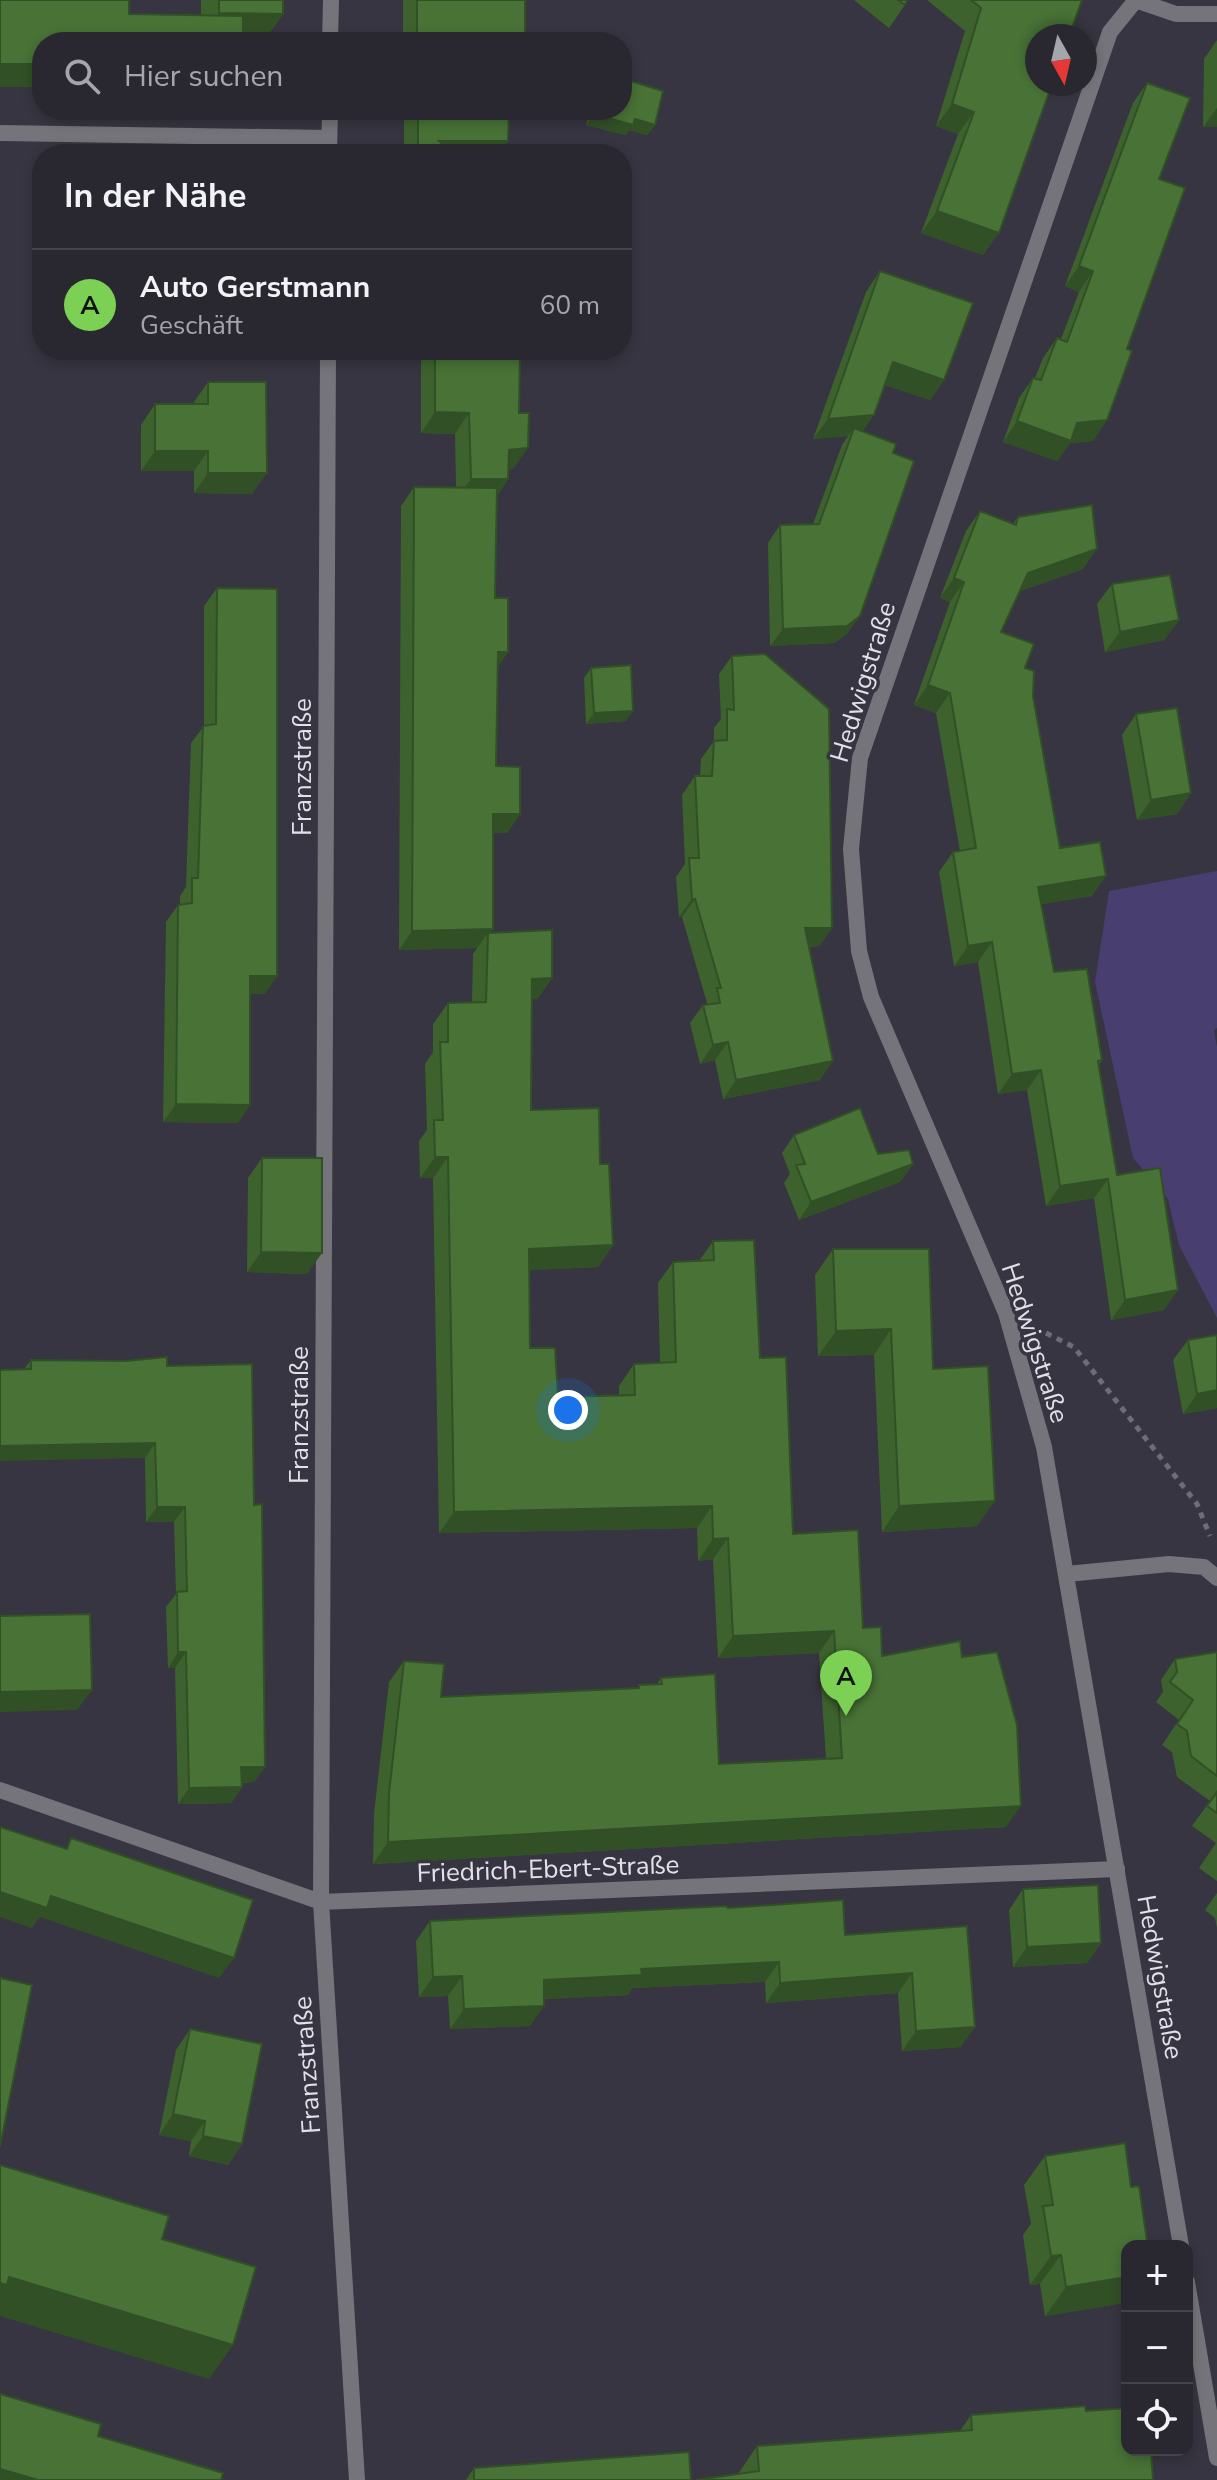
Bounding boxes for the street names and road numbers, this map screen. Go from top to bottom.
street label: Hedwigstraße [822,597,904,767]
street label: Franzstraße [285,698,320,836]
street label: Hedwigstraße [993,1259,1077,1427]
street label: Franzstraße [282,1346,317,1484]
street label: Friedrich-Ebert-Straße [416,1847,680,1891]
street label: Hedwigstraße [1128,1892,1192,2062]
street label: Franzstraße [285,1995,329,2135]

